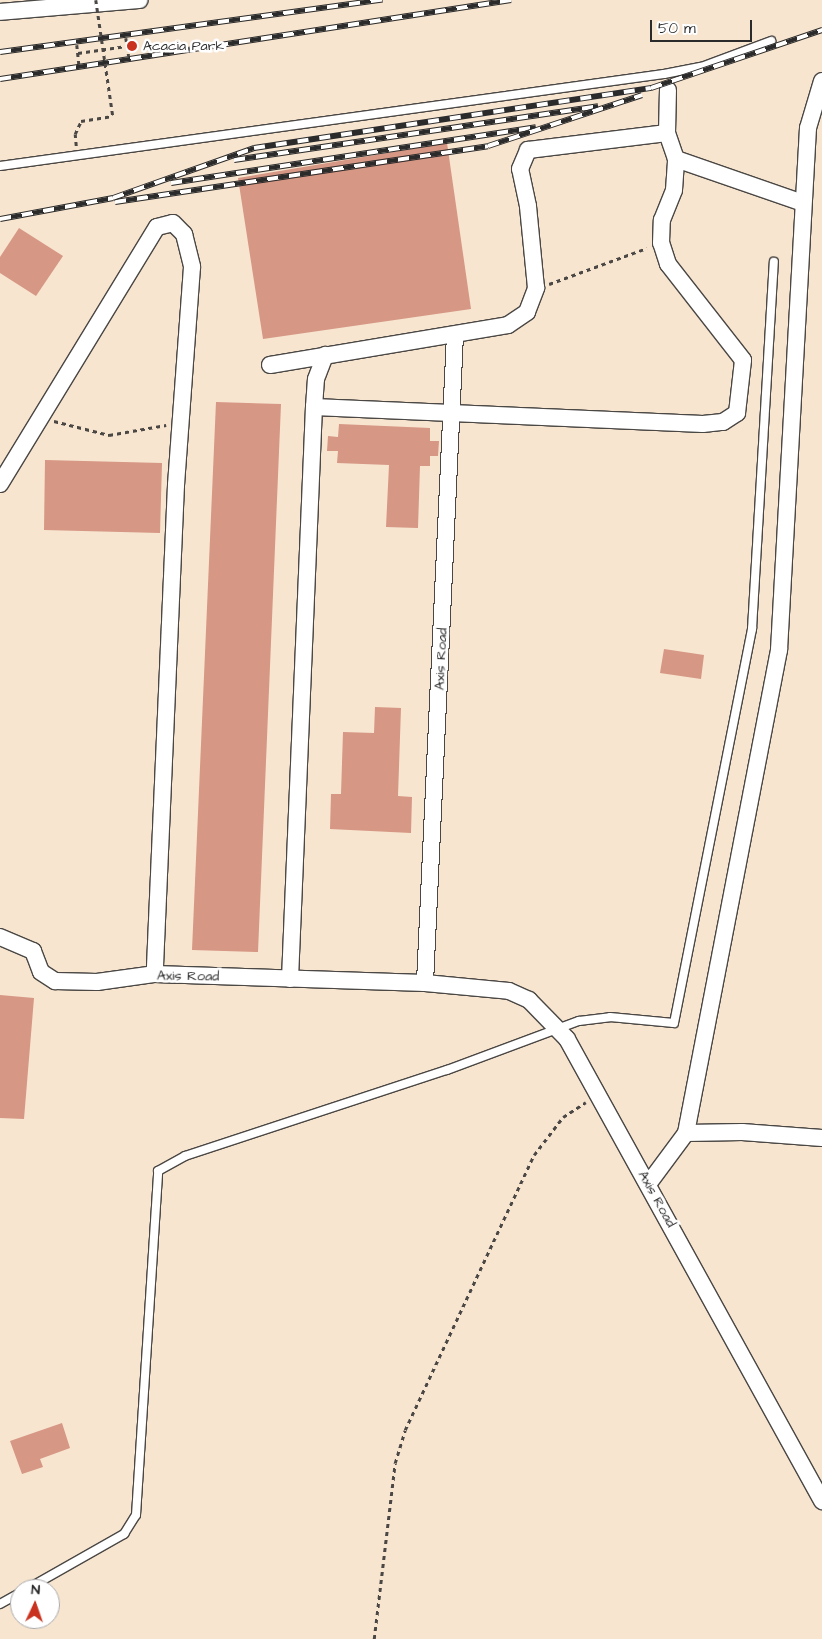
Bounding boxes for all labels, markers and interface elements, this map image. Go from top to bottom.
scale bar [652,10,754,42]
text: 50 m [658,18,696,39]
place label: Acacia Park [143,38,224,54]
marker: Acacia Park [125,39,139,53]
street label: Axis Road [431,627,451,691]
street label: Axis Road [157,967,219,985]
street label: Axis Road [635,1168,679,1230]
north arrow [10,1579,60,1629]
text: N [31,1580,41,1600]

